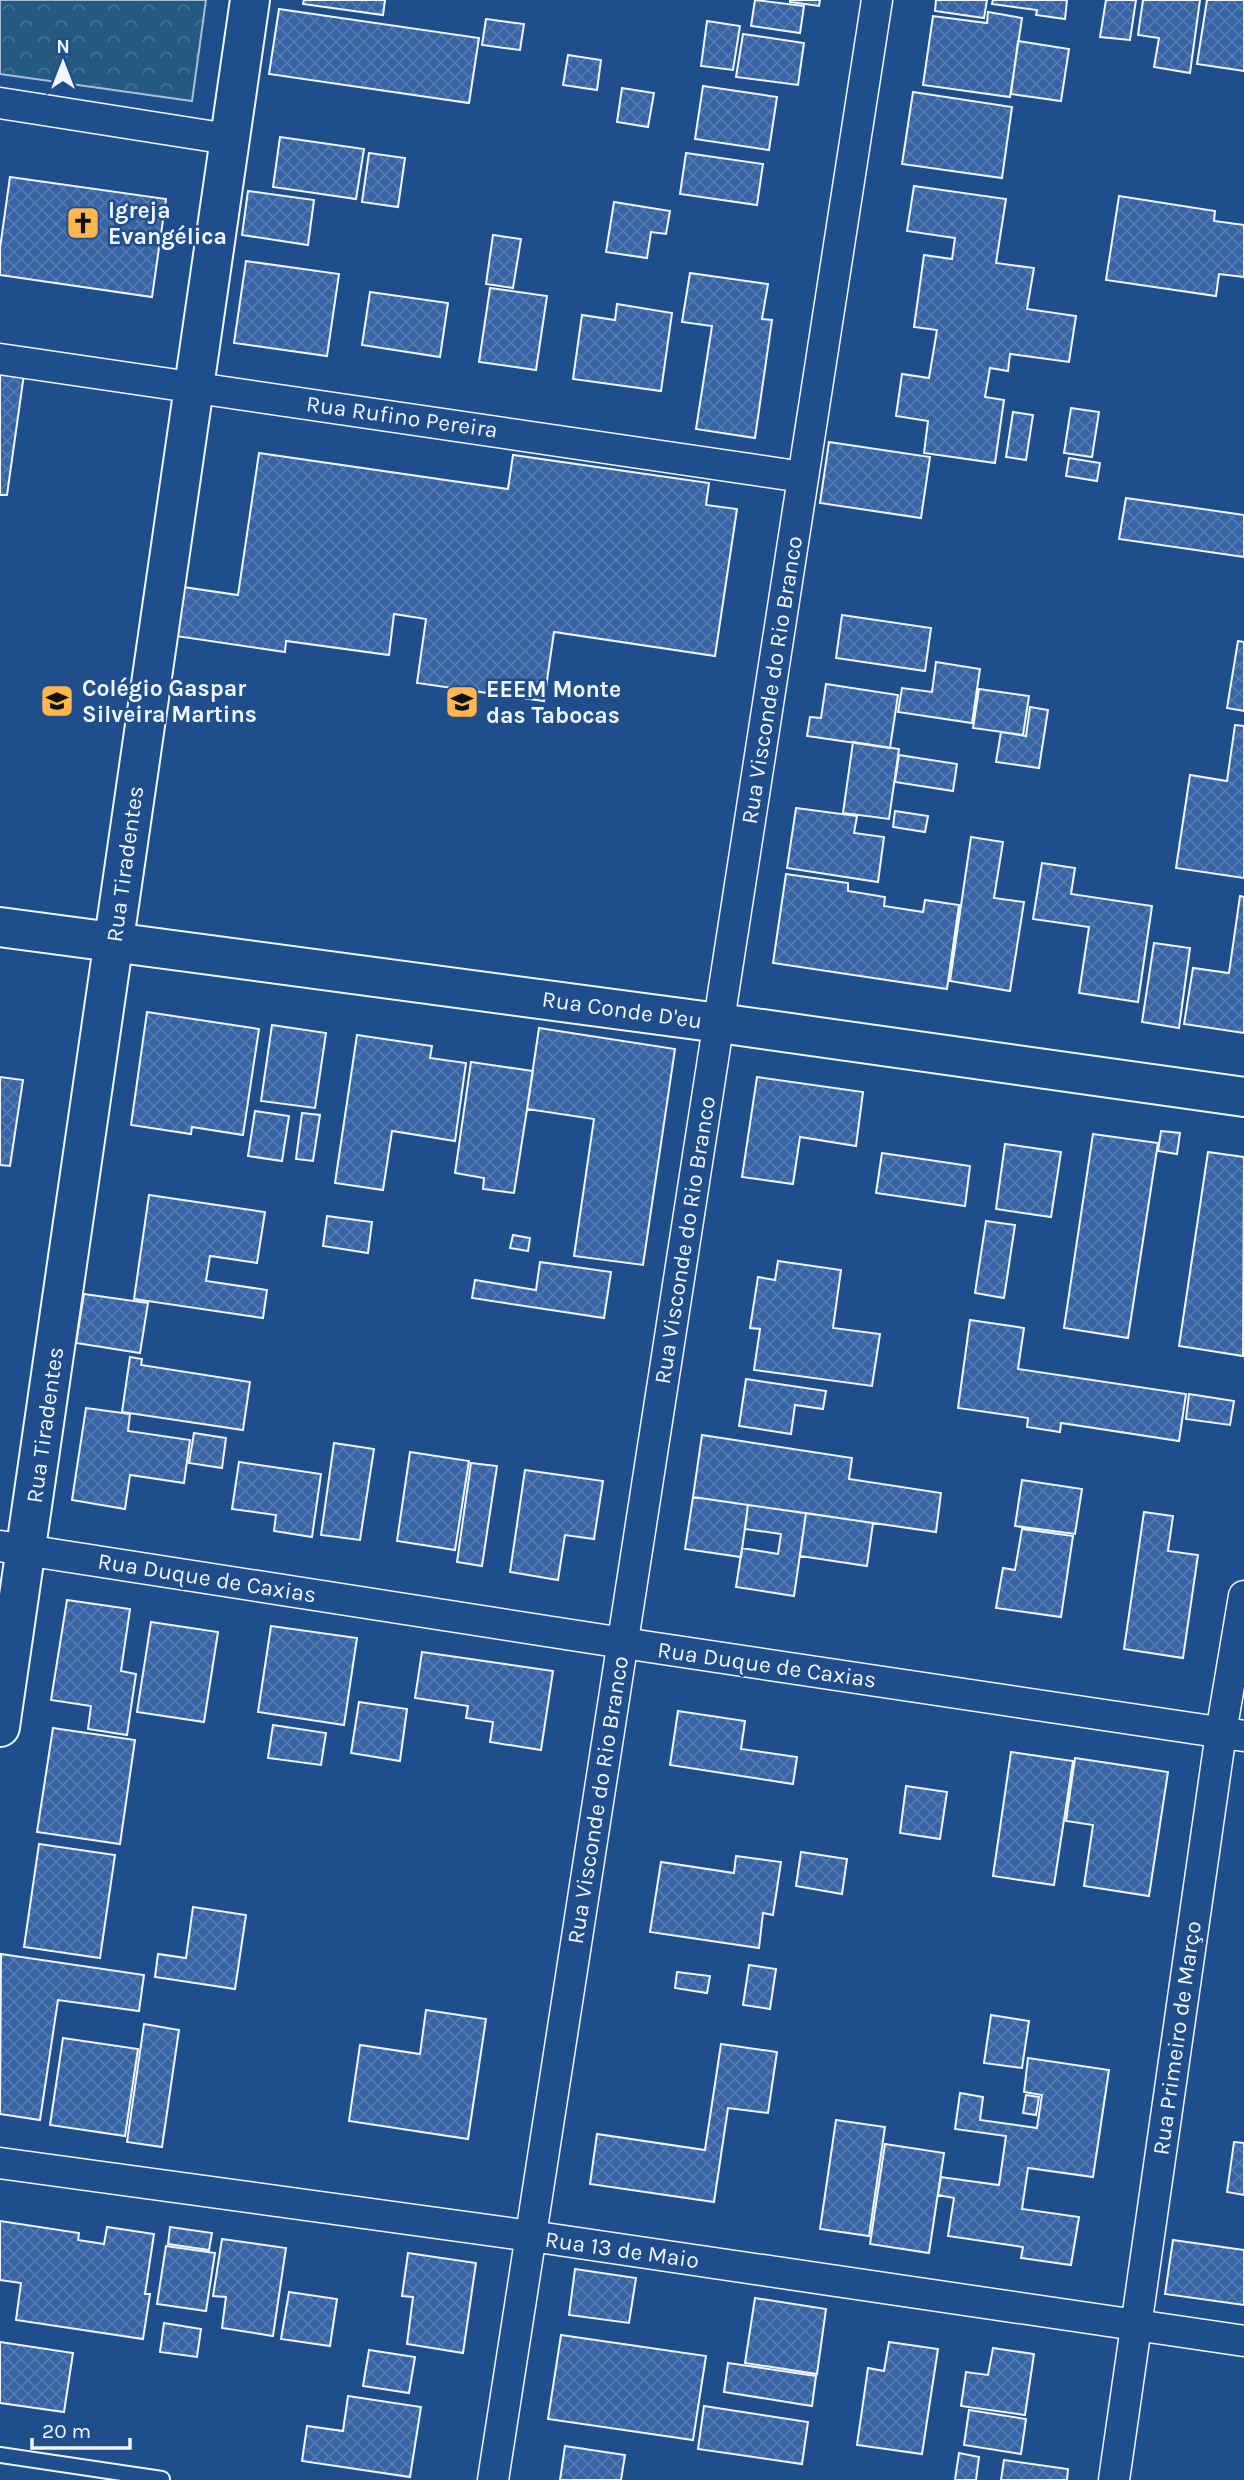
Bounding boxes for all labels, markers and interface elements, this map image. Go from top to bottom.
north arrow [28,28,98,98]
text: N [56,36,70,58]
place label: Igreja Evangélica [108,197,227,250]
church icon: Igreja Evangélica [64,204,102,242]
street label: Rua Rufino Pereira [304,390,500,444]
street label: Rua Visconde do Rio Branco [736,534,808,826]
place label: Colégio Gaspar Silveira Martins [82,675,257,728]
place label: EEEM Monte das Tabocas [486,676,621,729]
school or university icon: Colégio Gaspar Silveira Martins [38,682,76,720]
school or university icon: EEEM Monte das Tabocas [443,683,481,721]
street label: Rua Tiradentes [101,784,149,944]
street label: Rua Conde D'eu [540,985,704,1035]
street label: Rua Visconde do Rio Branco [649,1094,721,1386]
street label: Rua Tiradentes [21,1345,69,1505]
street label: Rua Duque de Caxias [96,1547,318,1609]
street label: Rua Duque de Caxias [656,1636,878,1694]
street label: Rua Visconde do Rio Branco [562,1654,634,1946]
street label: Rua Primeiro de Março [1147,1919,1207,2157]
street label: Rua 13 de Maio [543,2226,701,2274]
scale bar [32,2406,130,2450]
text: 20 m [42,2419,91,2443]

